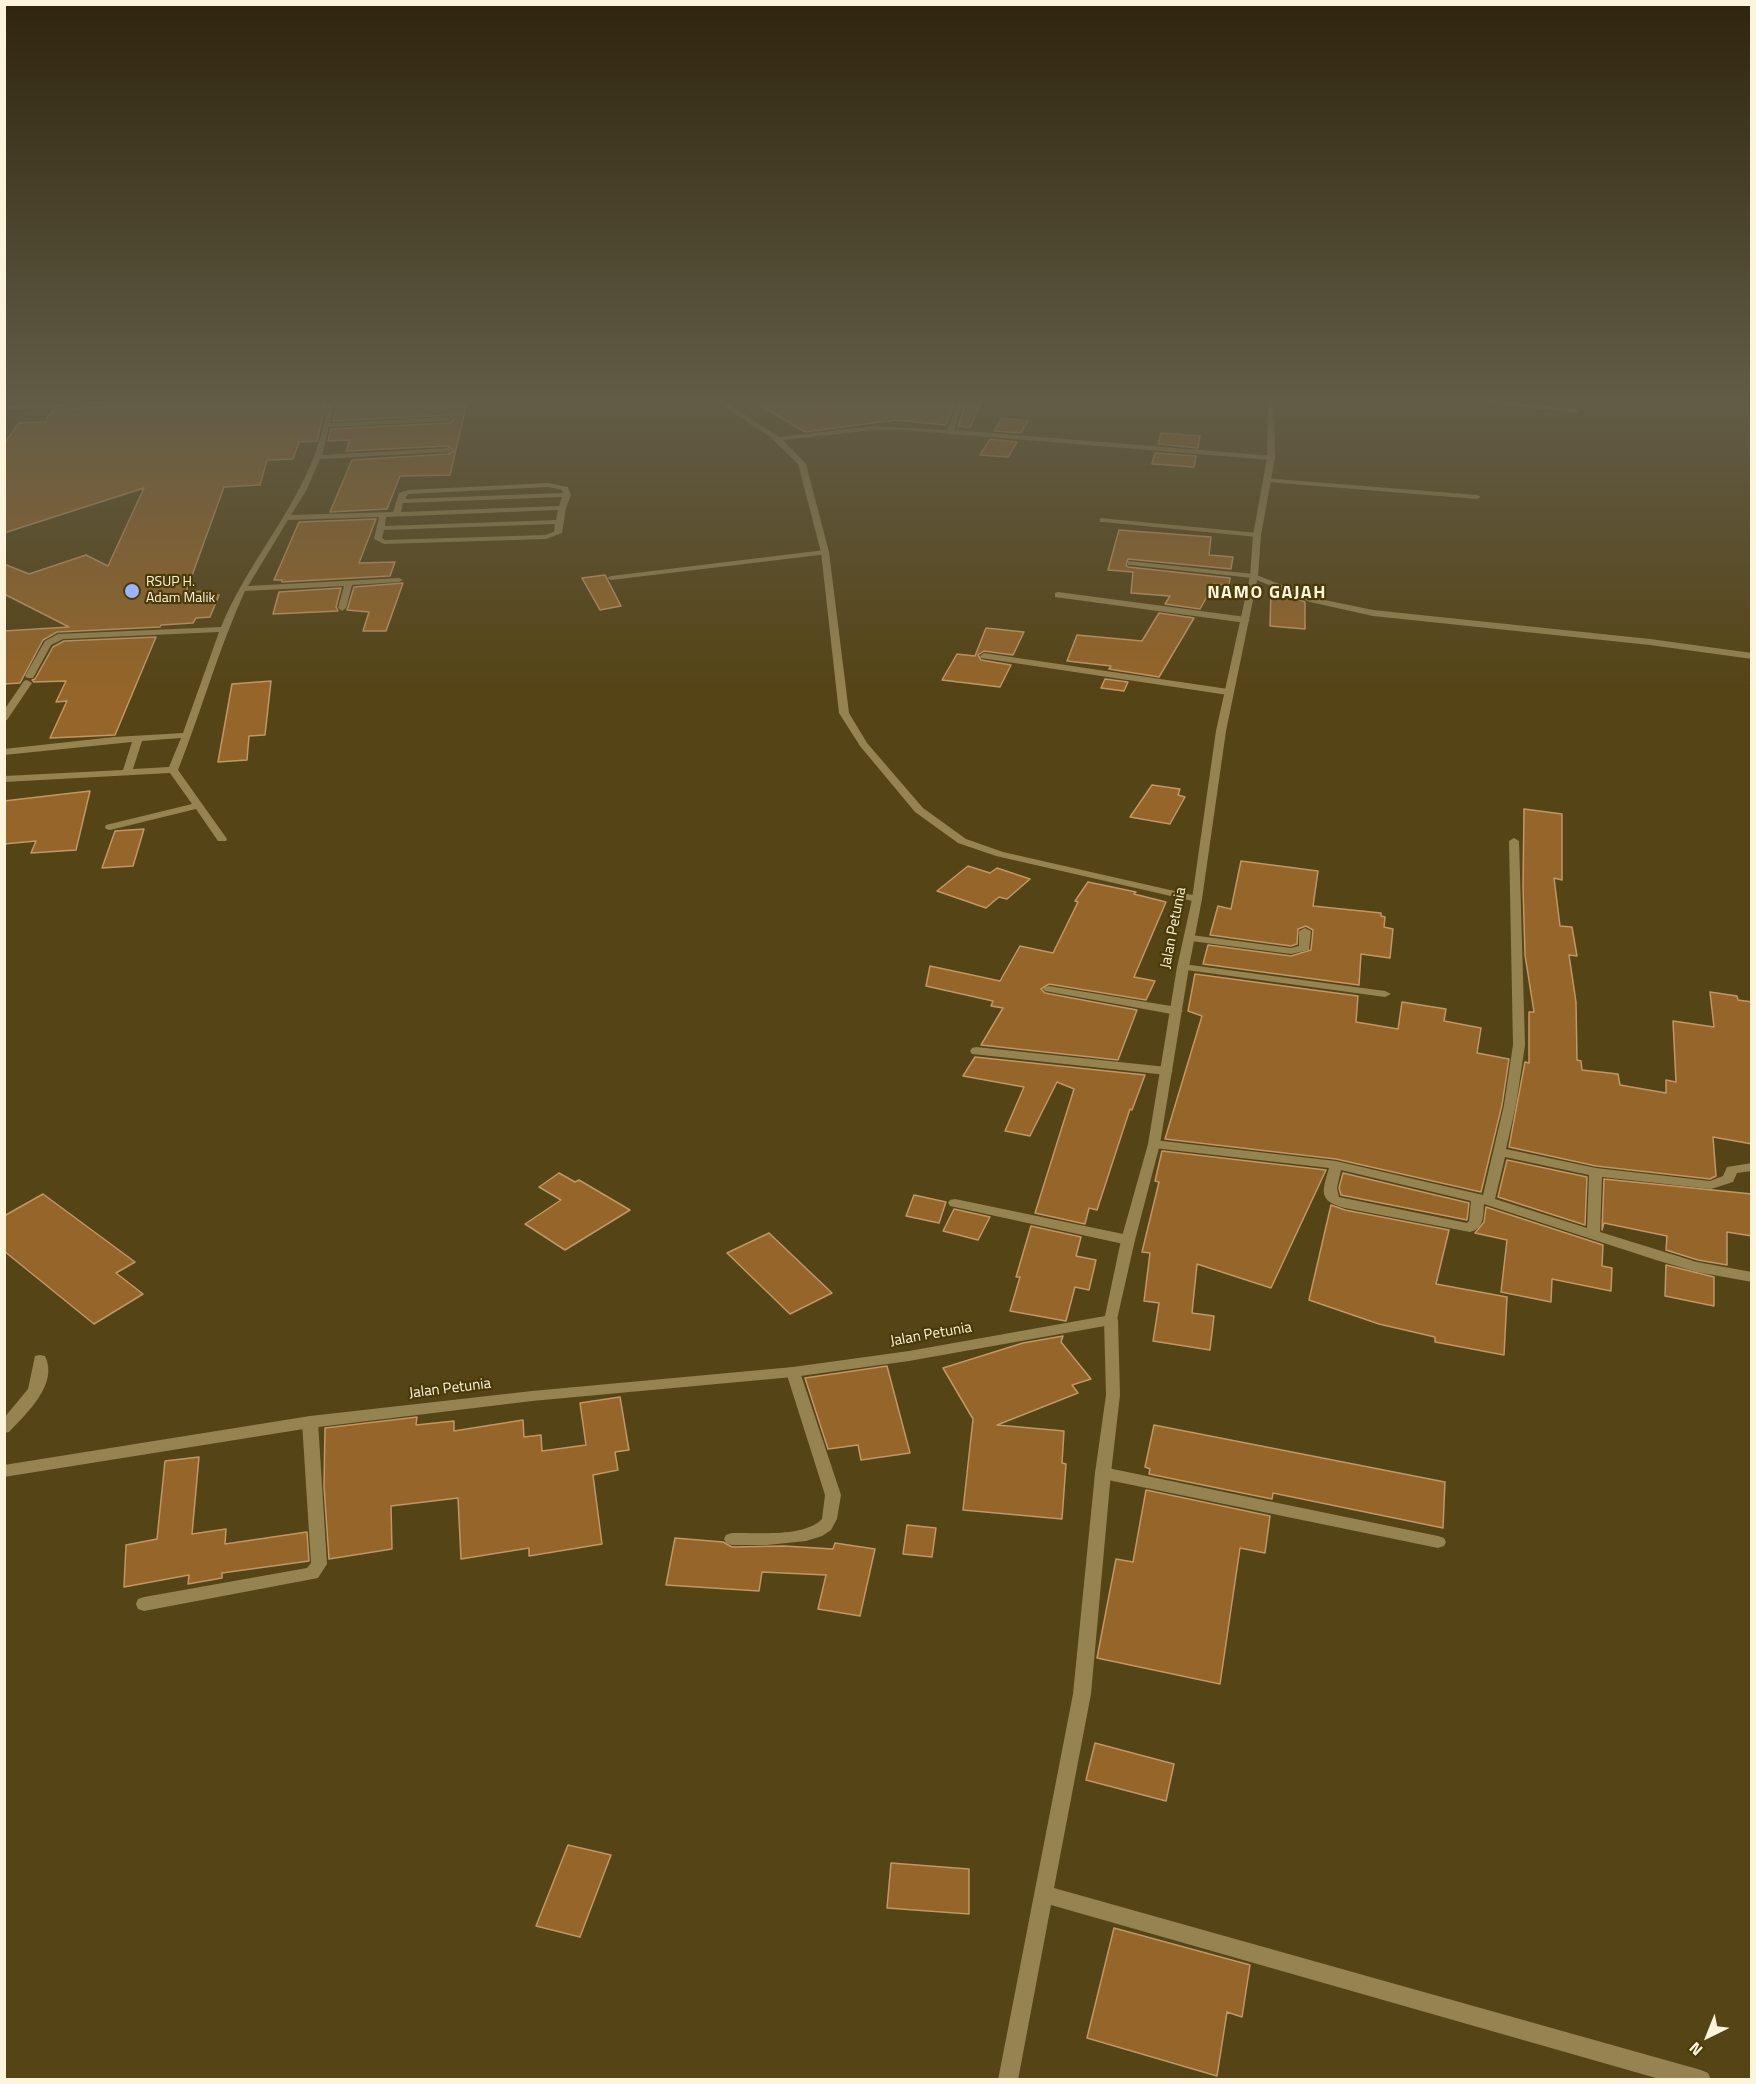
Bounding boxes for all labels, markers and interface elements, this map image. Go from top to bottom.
place label: RSUP H. Adam Malik [146,575,215,608]
marker: RSUP H. Adam Malik [123,582,141,600]
district label: NAMO GAJAH [1207,583,1327,605]
street label: Jalan Petunia [1157,886,1191,970]
street label: Jalan Petunia [889,1319,973,1351]
street label: Jalan Petunia [408,1375,492,1403]
north arrow [1678,2006,1738,2066]
text: N [1683,2037,1708,2062]

